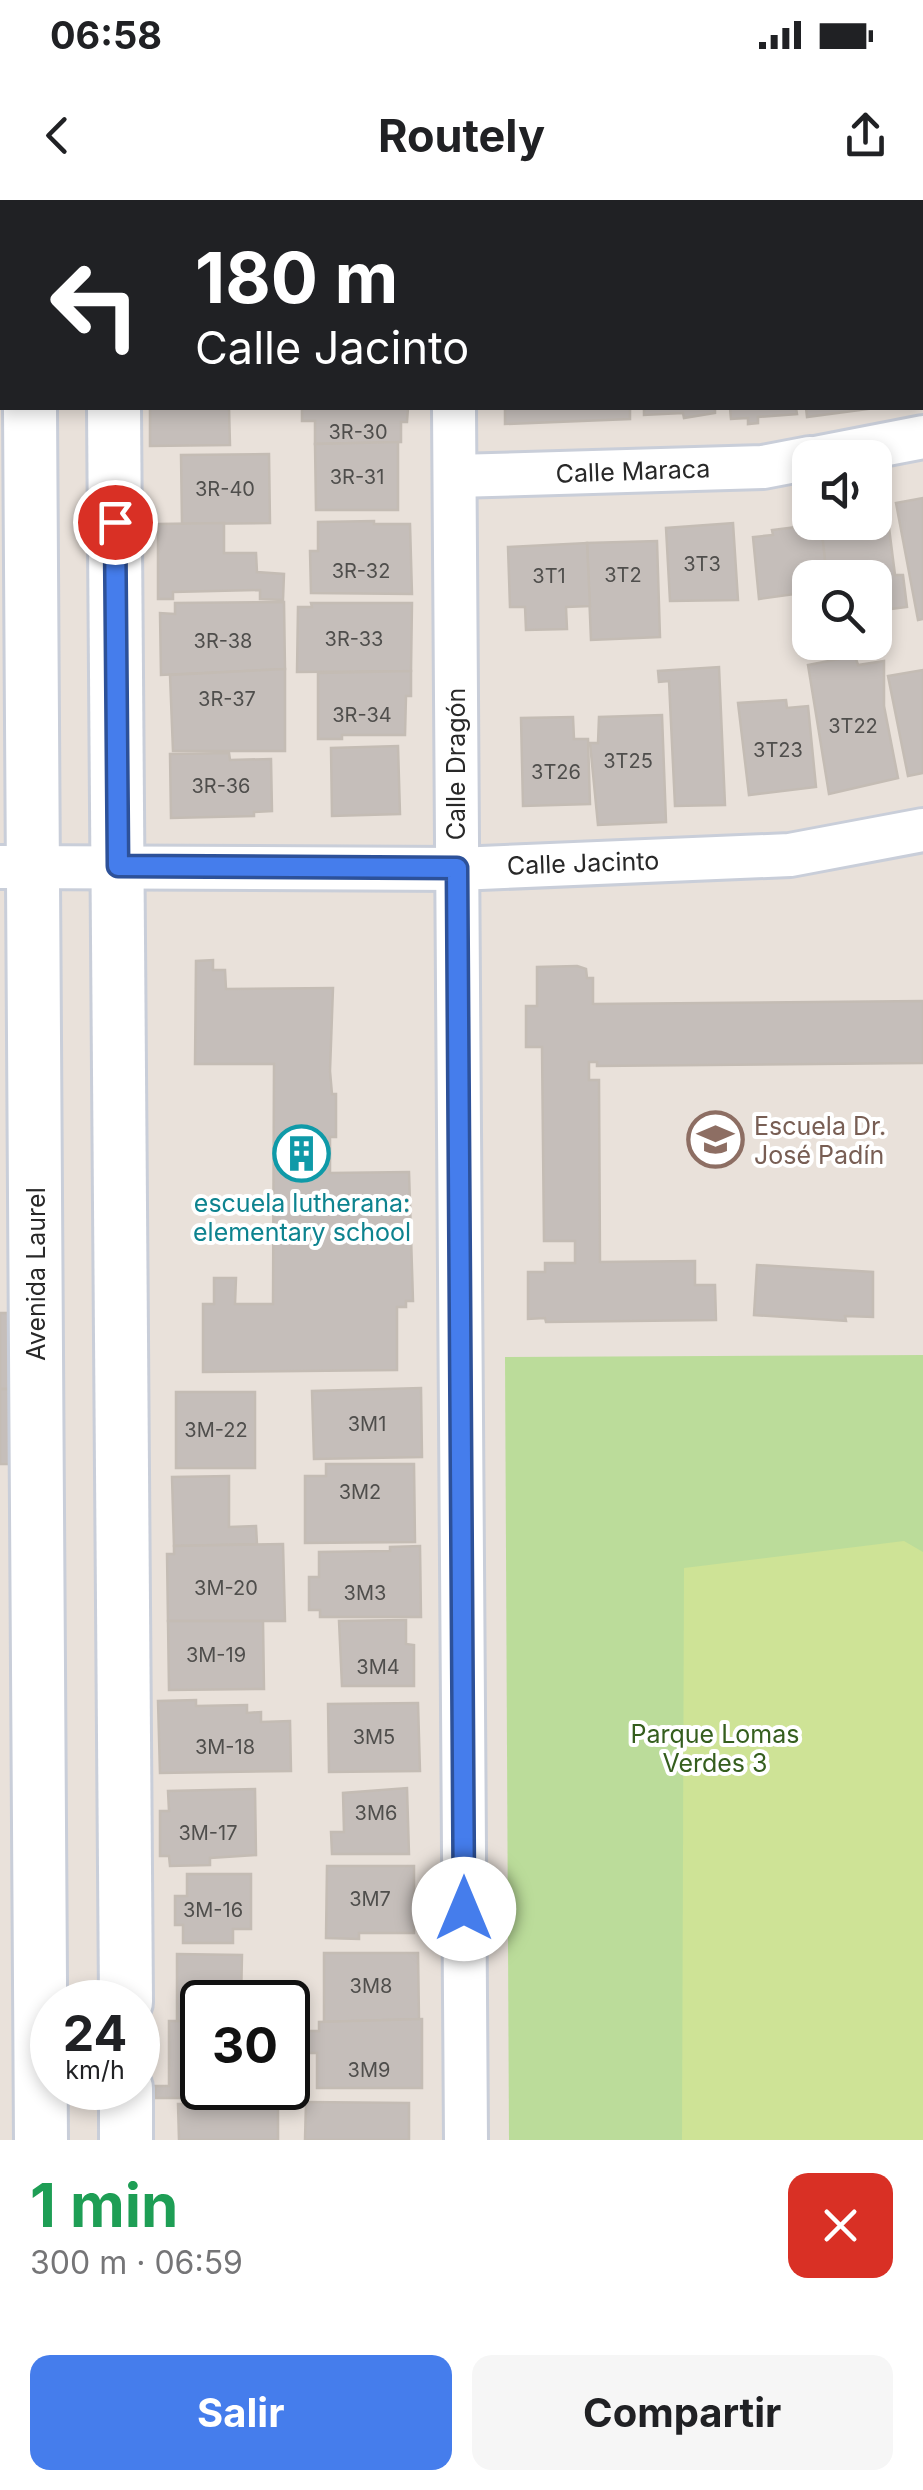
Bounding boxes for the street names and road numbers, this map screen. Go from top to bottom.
street label: Calle Maraca [555,453,711,489]
street label: Calle Dragón [441,688,471,840]
street label: Calle Jacinto [506,845,660,881]
street label: Avenida Laurel [21,1187,51,1361]

